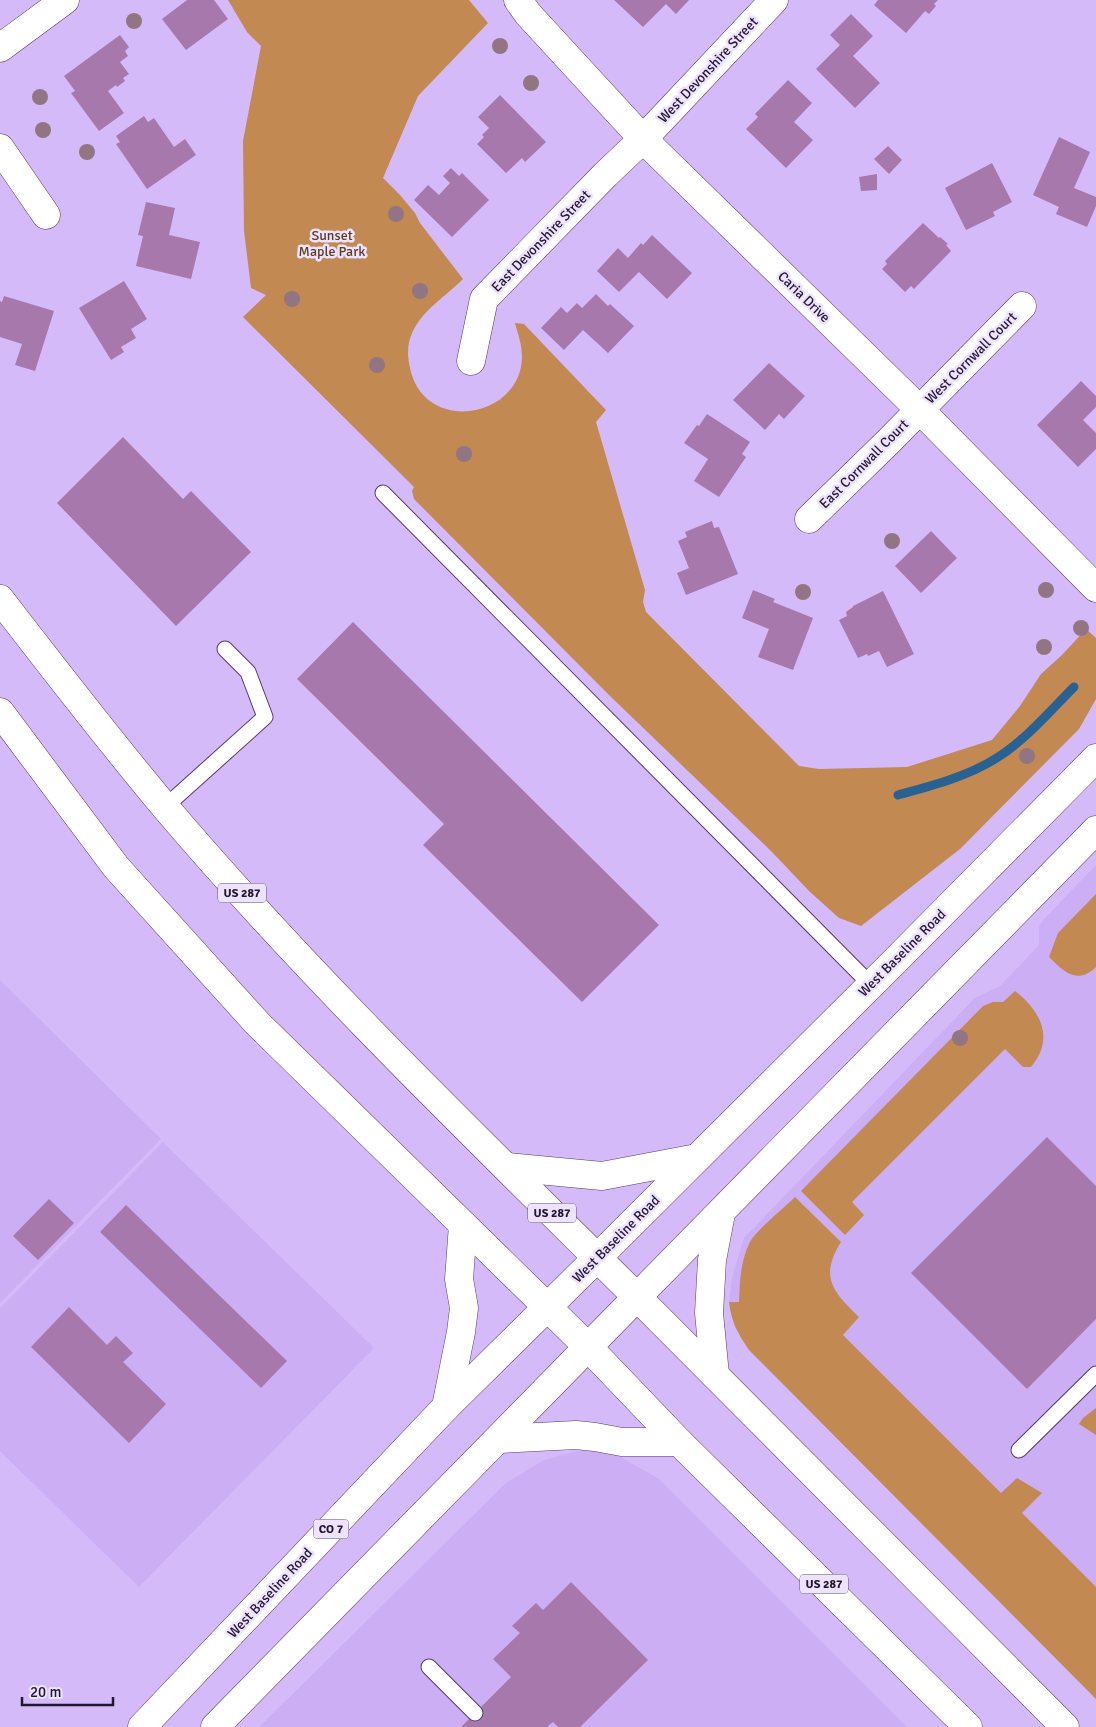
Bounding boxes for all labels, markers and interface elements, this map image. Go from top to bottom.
street label: West Devonshire Street [655,13,762,126]
street label: East Devonshire Street [488,186,594,295]
park label: Sunset Maple Park [299,227,365,260]
street label: Caria Drive [774,268,834,326]
street label: West Cornwall Court [922,309,1020,407]
street label: East Cornwall Court [816,416,912,512]
road number: US 287 [218,884,266,902]
street label: West Baseline Road [855,906,949,1000]
street label: West Baseline Road [569,1192,663,1286]
road number: US 287 [528,1204,576,1222]
road number: CO 7 [314,1520,348,1538]
street label: West Baseline Road [224,1545,316,1641]
road number: US 287 [800,1575,848,1594]
scale bar [22,1674,114,1706]
text: 20 m [30,1683,61,1701]

